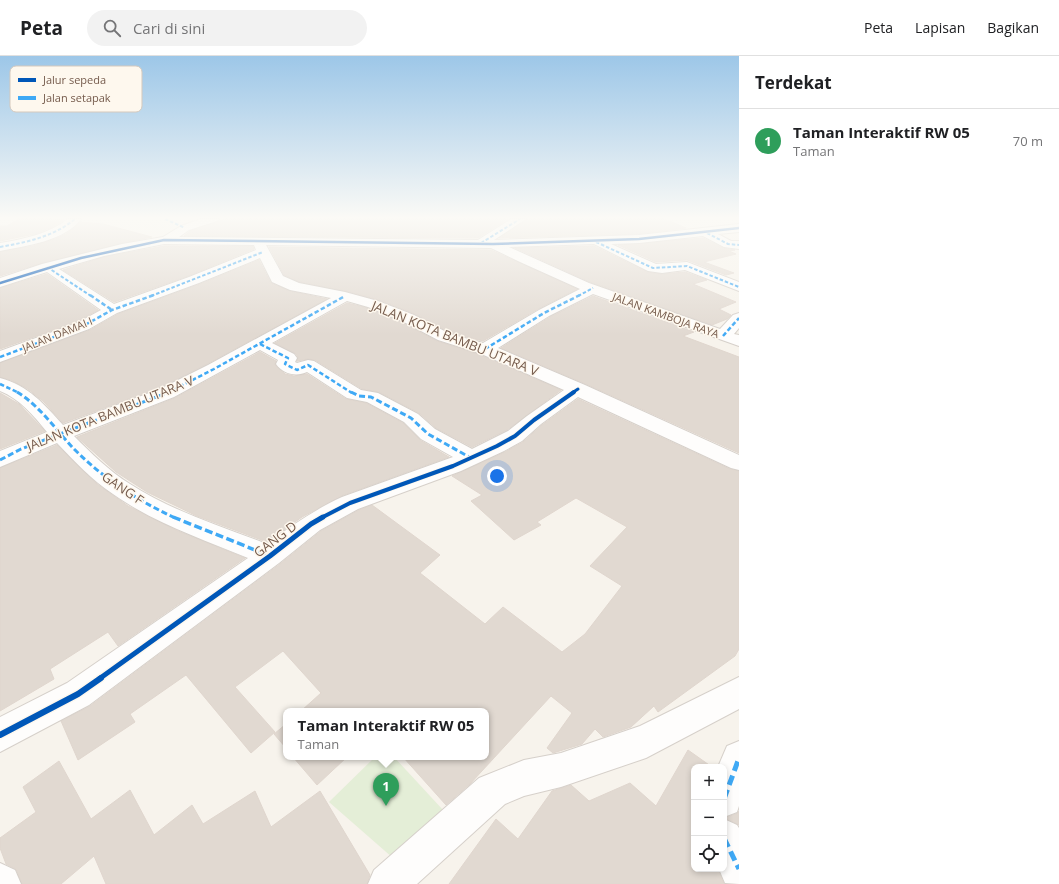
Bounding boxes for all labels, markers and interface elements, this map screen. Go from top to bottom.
search box [87,10,367,46]
text: Peta [20,15,63,41]
icon: search [101,17,123,39]
text: Cari di sini [133,18,205,38]
text: Peta [864,18,893,37]
text: Lapisan [915,18,965,37]
text: Bagikan [987,18,1039,37]
legend [10,66,142,112]
text: Terdekat [755,71,832,94]
text: Jalur sepeda [42,72,106,87]
text: Jalan setapak [42,90,111,105]
text: Taman Interaktif RW 05 [793,122,970,142]
text: 1 [764,132,772,150]
text: 70 m [1013,132,1043,150]
text: Taman [793,142,835,160]
street label: JALAN KAMBOJA RAYA [610,288,722,341]
street label: JALAN KOTA BAMBU UTARA V [367,295,541,380]
street label: JALAN DAMAI I [19,313,94,355]
street label: JALAN KOTA BAMBU UTARA V [22,371,196,456]
your location [487,466,507,486]
street label: GANG F [98,467,148,509]
street label: GANG D [250,517,300,561]
popup [283,708,489,760]
text: Taman Interaktif RW 05 [298,715,474,735]
text: Taman [298,735,339,753]
map controls [691,764,727,872]
button: + [691,764,727,800]
pin: 1 [373,773,399,806]
button: − [691,800,727,836]
button: locate [691,836,727,872]

